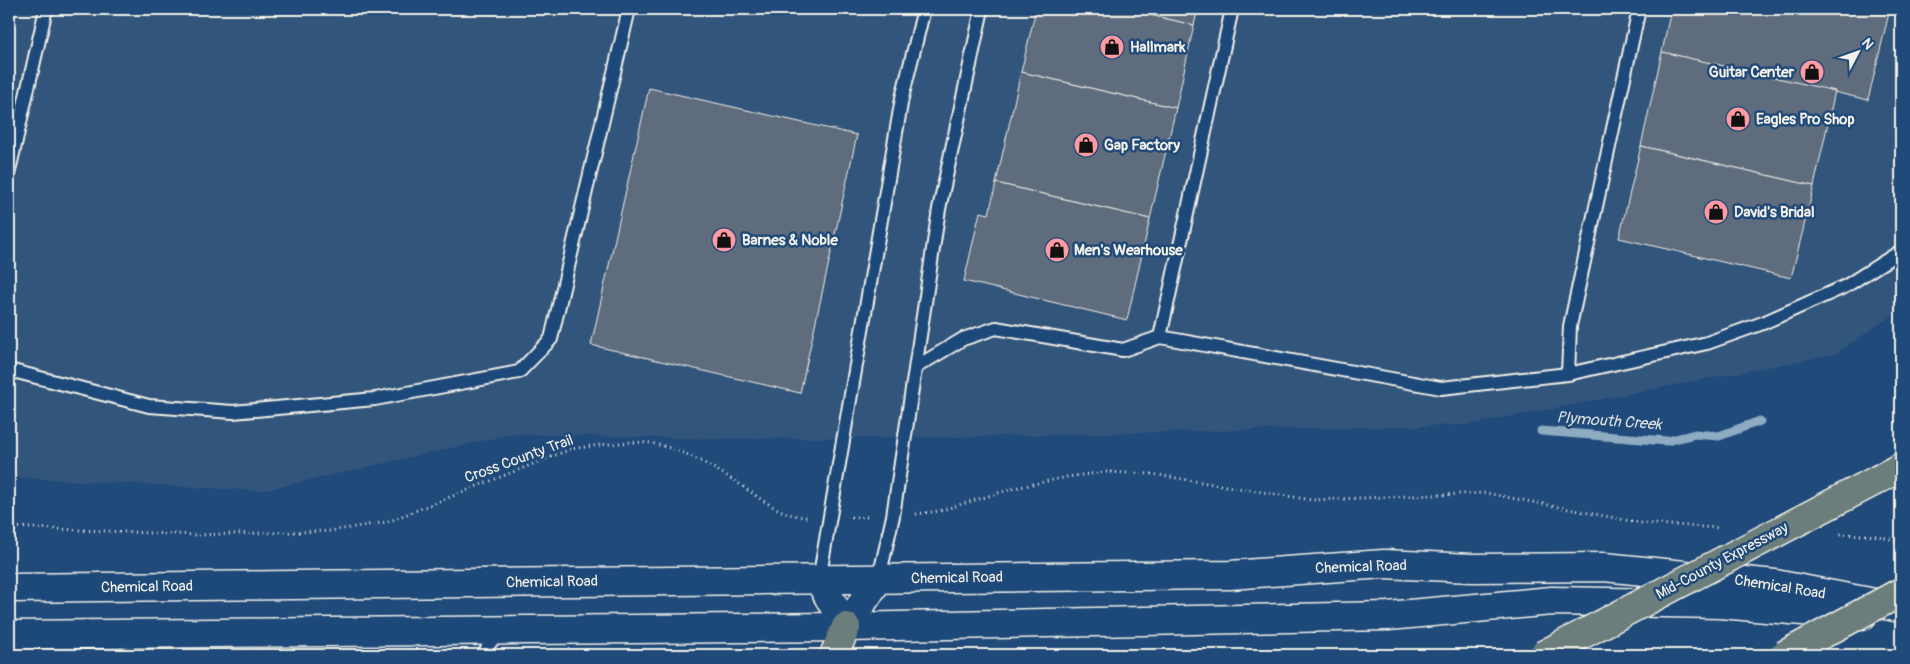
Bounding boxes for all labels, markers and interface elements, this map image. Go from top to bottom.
north arrow [1832,28,1882,78]
shop icon: Hallmark [1099,34,1125,60]
text: N [1858,35,1877,53]
place label: Hallmark [1130,38,1186,57]
shop icon: Guitar Center [1799,59,1825,85]
place label: Guitar Center [1709,63,1795,82]
shop icon: Eagles Pro Shop [1725,106,1751,132]
place label: Eagles Pro Shop [1756,110,1855,129]
shop icon: Gap Factory [1073,132,1099,158]
place label: Gap Factory [1104,136,1180,155]
shop icon: David's Bridal [1703,199,1729,225]
place label: David's Bridal [1734,203,1815,222]
shop icon: Barnes & Noble [711,227,737,253]
place label: Barnes & Noble [742,231,838,250]
shop icon: Men's Wearhouse [1044,237,1070,263]
place label: Men's Wearhouse [1074,241,1183,260]
water label: Plymouth Creek [1556,407,1664,435]
street label: Cross County Trail [462,431,576,487]
street label: Mid-County Expressway [1653,518,1792,604]
street label: Chemical Road [1315,556,1407,578]
street label: Chemical Road [911,568,1003,588]
street label: Chemical Road [1733,570,1827,604]
street label: Chemical Road [506,572,598,592]
street label: Chemical Road [101,577,193,597]

